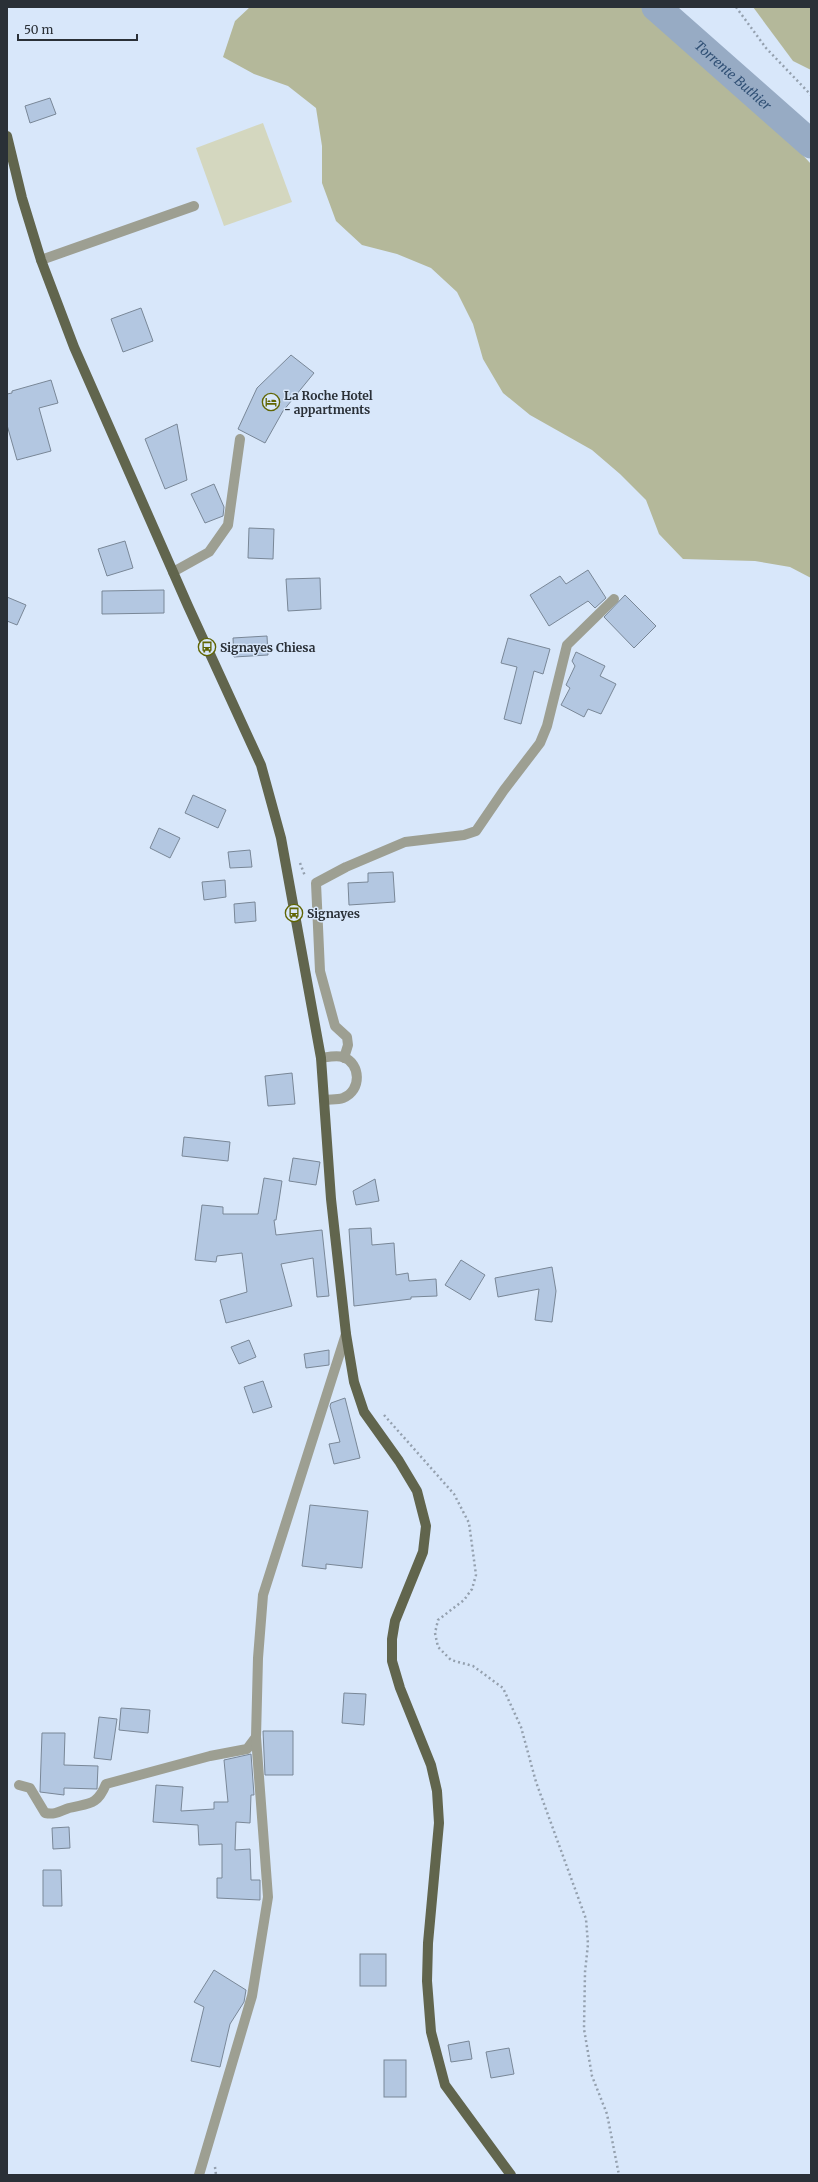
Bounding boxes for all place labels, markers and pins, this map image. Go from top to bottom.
place label: La Roche Hotel - appartments [284,388,373,417]
hotel icon: La Roche Hotel - appartments [261,392,281,412]
bus stop icon: Signayes Chiesa [197,637,217,657]
place label: Signayes Chiesa [220,640,316,655]
bus stop icon: Signayes [284,903,304,923]
place label: Signayes [307,906,360,921]

